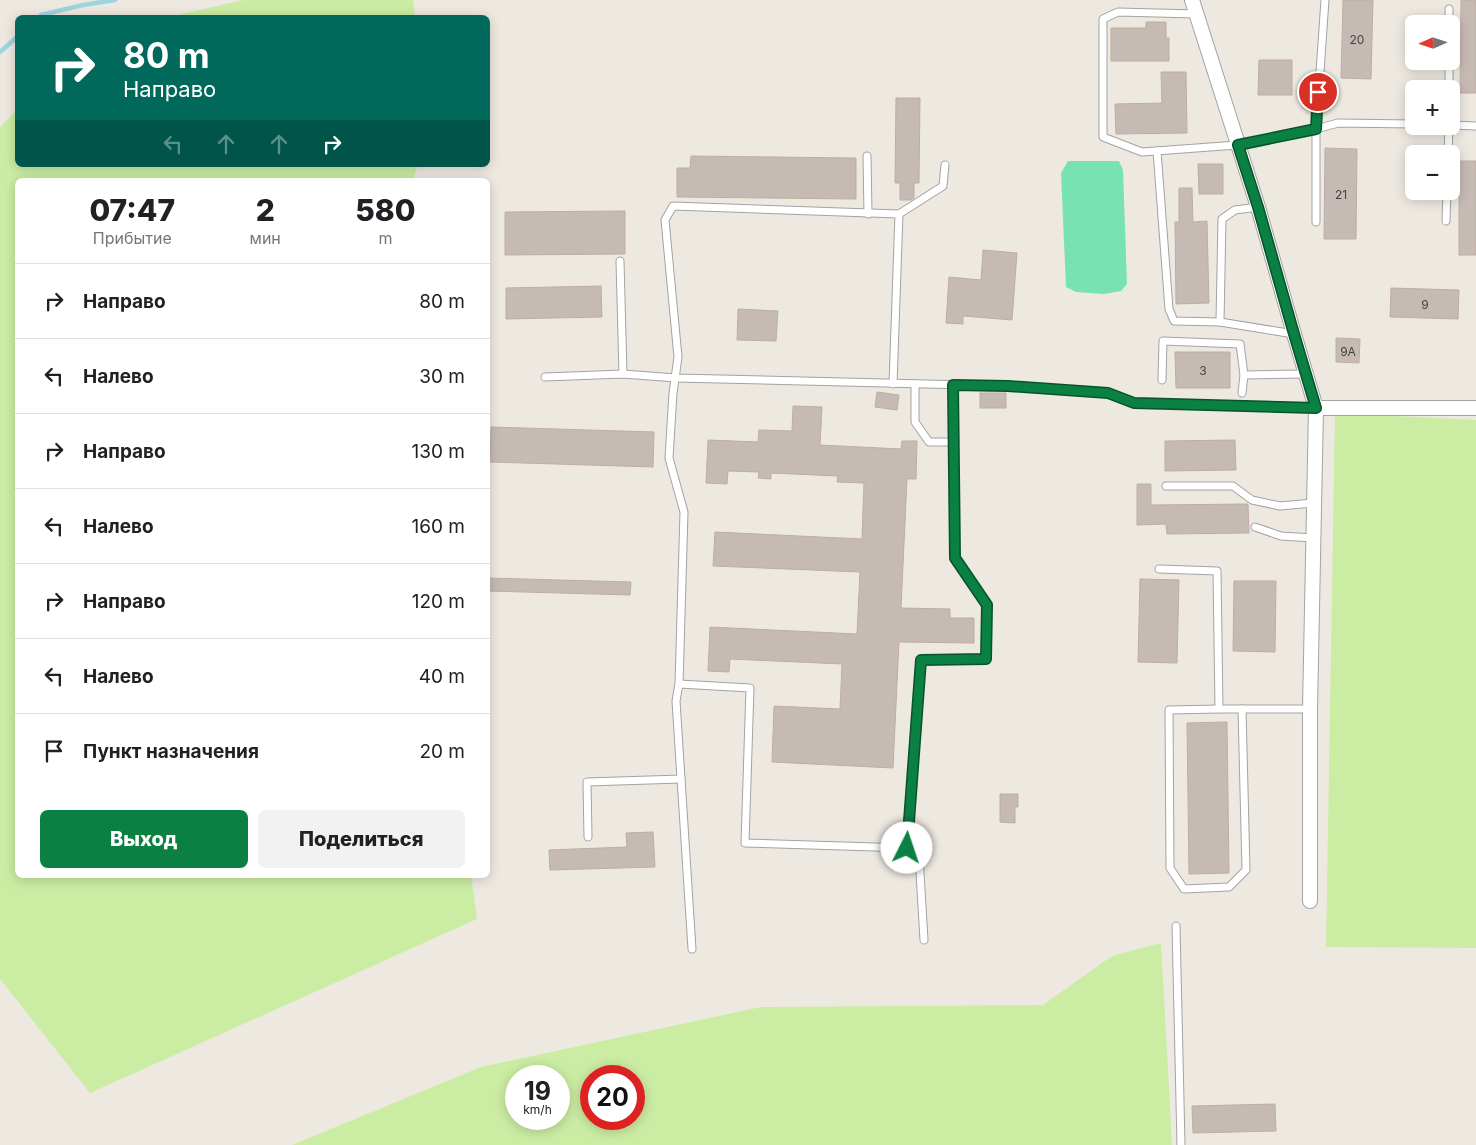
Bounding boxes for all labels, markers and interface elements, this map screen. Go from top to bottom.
north arrow [1405,15,1460,70]
map controls [1405,15,1460,200]
house number: 20 [1350,32,1364,47]
text: 80 m [123,34,210,76]
icon: right [40,35,105,100]
pin [1297,71,1339,113]
text: Направо [123,76,216,102]
icon: arrive [1304,78,1332,106]
button: + [1405,80,1460,135]
icon: left [159,130,187,158]
icon: ahead [212,130,240,158]
icon: ahead [265,130,293,158]
icon: right [318,130,346,158]
button: − [1405,145,1460,200]
house number: 21 [1335,187,1347,202]
text: 07:47 [89,192,175,228]
text: 2 [256,192,275,228]
text: 580 [355,192,416,228]
text: Прибытие [93,228,172,248]
text: мин [250,228,281,248]
text: m [378,228,392,248]
icon: right [40,287,68,315]
text: Направо [83,290,166,313]
text: 80 m [419,290,465,313]
house number: 9 [1421,297,1429,312]
house number: 9А [1340,344,1356,359]
icon: left [40,362,68,390]
house number: 3 [1199,363,1207,378]
text: Налево [83,365,154,388]
text: 30 m [419,365,465,388]
icon: right [40,437,68,465]
text: Направо [83,440,166,463]
text: 130 m [412,440,465,463]
icon: left [40,512,68,540]
text: Налево [83,515,154,538]
text: 160 m [412,515,465,538]
icon: right [40,587,68,615]
text: Направо [83,590,166,613]
text: 120 m [412,590,465,613]
icon: left [40,662,68,690]
text: Налево [83,665,154,688]
text: 40 m [419,665,465,688]
icon: arrive [40,737,68,765]
text: Пункт назначения [83,740,259,763]
text: 20 m [419,740,465,763]
button: Выход [40,810,248,868]
button: Поделиться [258,810,465,868]
position arrow [880,821,932,873]
speed limit sign: 20 [580,1065,645,1130]
text: 19 [524,1076,551,1106]
text: km/h [523,1102,552,1117]

